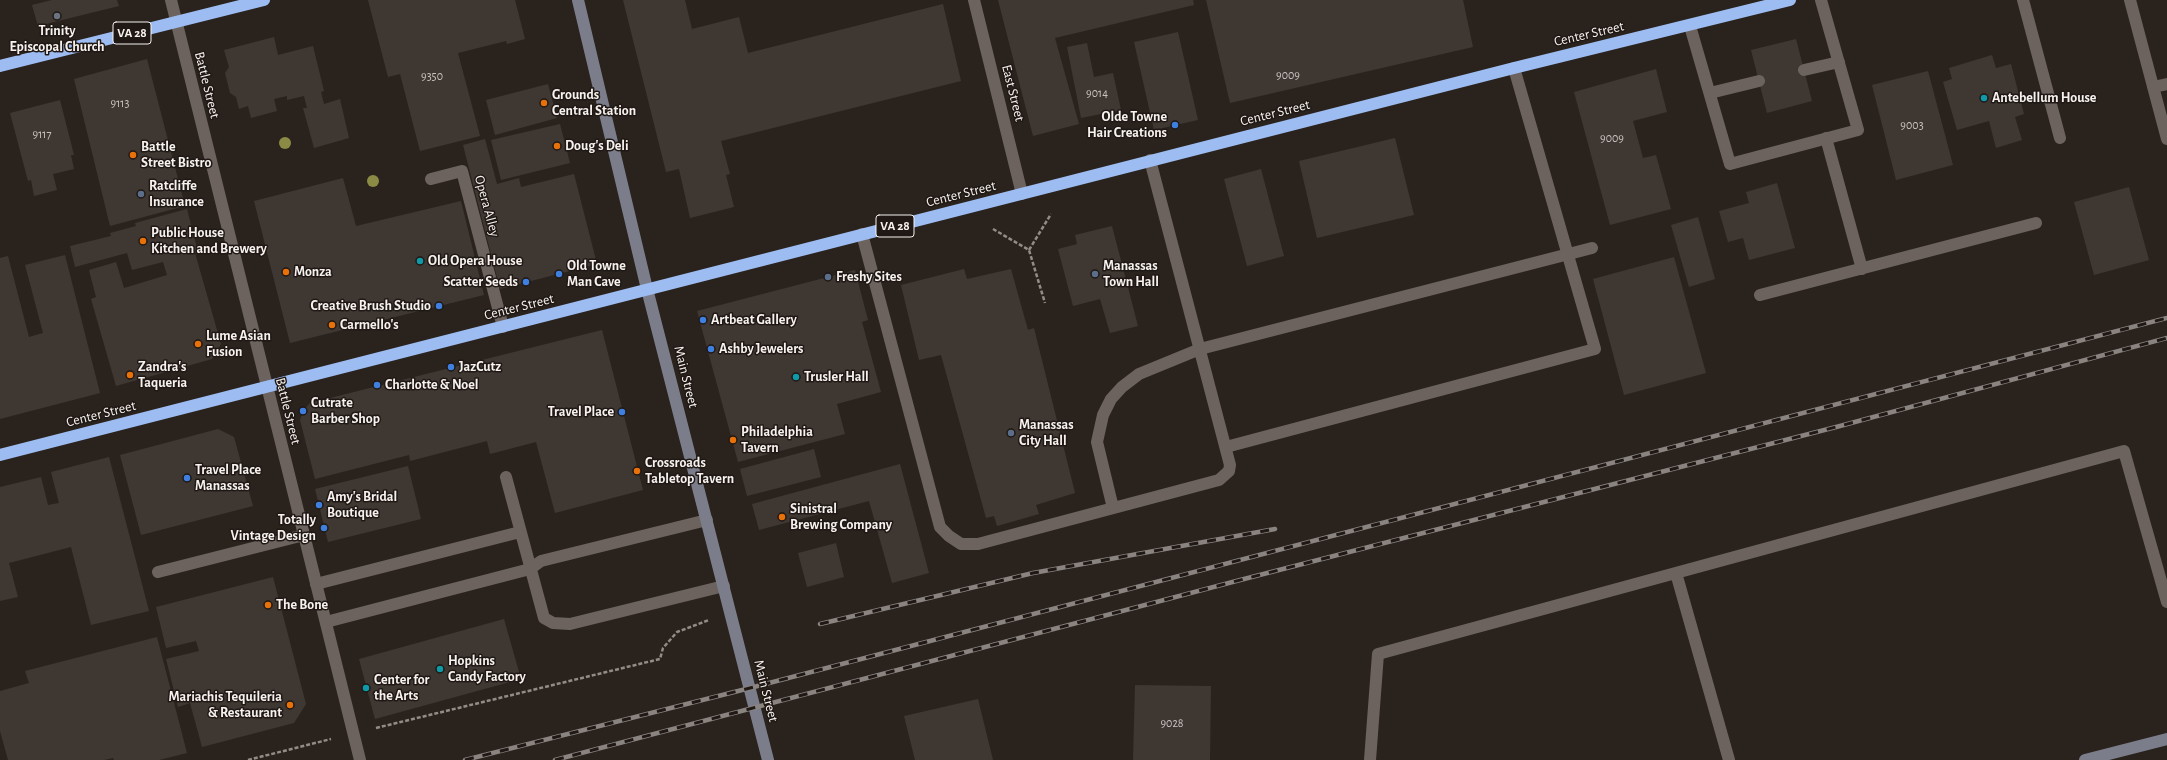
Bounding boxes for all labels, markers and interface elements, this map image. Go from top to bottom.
marker: Trinity Episcopal Church [52,11,62,21]
street label: Center Street [1552,18,1626,50]
road number: VA 28 [113,22,151,44]
place label: Trinity Episcopal Church [9,23,105,56]
street label: Battle Street [191,50,223,120]
street label: East Street [998,63,1028,123]
house number: 9009 [1276,68,1300,82]
house number: 9350 [421,69,443,83]
house number: 9014 [1086,86,1108,100]
place label: Grounds Central Station [552,87,636,120]
place label: Antebellum House [1992,90,2096,106]
marker: Antebellum House [1979,93,1989,103]
house number: 9113 [111,96,129,110]
street label: Center Street [1238,96,1312,130]
marker: Grounds Central Station [539,98,549,108]
place label: Olde Towne Hair Creations [1087,109,1167,142]
house number: 9003 [1900,118,1924,132]
marker: Olde Towne Hair Creations [1170,120,1180,130]
house number: 9117 [33,127,51,141]
house number: 9009 [1600,131,1624,145]
place label: Doug's Deli [565,138,629,154]
place label: Battle Street Bistro [141,139,211,172]
marker: Doug's Deli [552,141,562,151]
marker: Battle Street Bistro [128,150,138,160]
street label: Opera Alley [471,173,503,239]
street label: Center Street [924,177,998,211]
place label: Ratcliffe Insurance [149,178,204,210]
marker: Ratcliffe Insurance [136,189,146,199]
road number: VA 28 [876,215,914,237]
place label: Public House Kitchen and Brewery [151,225,267,258]
marker: Public House Kitchen and Brewery [138,236,148,246]
place label: Old Opera House [428,253,522,269]
marker: Old Opera House [415,256,425,266]
place label: Old Towne Man Cave [567,258,626,290]
place label: Manassas Town Hall [1103,258,1159,290]
place label: Monza [294,264,332,280]
marker: Monza [281,267,291,277]
marker: Old Towne Man Cave [554,269,564,279]
place label: Freshy Sites [836,269,902,285]
marker: Manassas Town Hall [1090,269,1100,279]
marker: Freshy Sites [823,272,833,282]
place label: Scatter Seeds [444,274,518,290]
marker: Scatter Seeds [521,277,531,287]
street label: Center Street [482,290,556,324]
place label: Creative Brush Studio [310,298,431,314]
marker: Creative Brush Studio [434,301,444,311]
place label: Artbeat Gallery [711,312,797,328]
marker: Artbeat Gallery [698,315,708,325]
place label: Carmello's [340,317,399,333]
marker: Carmello's [327,320,337,330]
place label: Lume Asian Fusion [206,328,271,360]
marker: Lume Asian Fusion [193,339,203,349]
place label: Ashby Jewelers [719,341,803,357]
street label: Main Street [670,344,702,410]
marker: Ashby Jewelers [706,344,716,354]
place label: Zandra's Taqueria [138,359,187,392]
place label: JazCutz [459,359,501,375]
marker: JazCutz [446,362,456,372]
place label: Trusler Hall [804,369,869,385]
marker: Zandra's Taqueria [125,370,135,380]
marker: Trusler Hall [791,372,801,382]
street label: Battle Street [272,376,304,446]
place label: Charlotte & Noel [385,377,479,393]
marker: Charlotte & Noel [372,380,382,390]
place label: Cutrate Barber Shop [311,395,380,428]
street label: Center Street [64,397,138,431]
place label: Travel Place [548,404,614,420]
marker: Cutrate Barber Shop [298,406,308,416]
marker: Travel Place [617,407,627,417]
place label: Manassas City Hall [1019,417,1074,450]
place label: Philadelphia Tavern [741,424,813,456]
marker: Manassas City Hall [1006,428,1016,438]
marker: Philadelphia Tavern [728,435,738,445]
place label: Crossroads Tabletop Tavern [645,455,734,488]
place label: Travel Place Manassas [195,462,261,494]
marker: Crossroads Tabletop Tavern [632,466,642,476]
marker: Travel Place Manassas [182,473,192,483]
place label: Amy's Bridal Boutique [327,489,397,522]
marker: Amy's Bridal Boutique [314,500,324,510]
place label: Sinistral Brewing Company [790,501,892,534]
place label: Totally Vintage Design [230,512,316,544]
marker: Sinistral Brewing Company [777,512,787,522]
marker: Totally Vintage Design [319,523,329,533]
place label: The Bone [276,597,328,613]
marker: The Bone [263,600,273,610]
place label: Hopkins Candy Factory [448,653,526,686]
street label: Main Street [750,658,782,724]
marker: Hopkins Candy Factory [435,664,445,674]
place label: Center for the Arts [374,672,429,704]
marker: Center for the Arts [361,683,371,693]
place label: Mariachis Tequileria & Restaurant [169,689,282,722]
marker: Mariachis Tequileria & Restaurant [285,700,295,710]
house number: 9028 [1160,716,1184,730]

